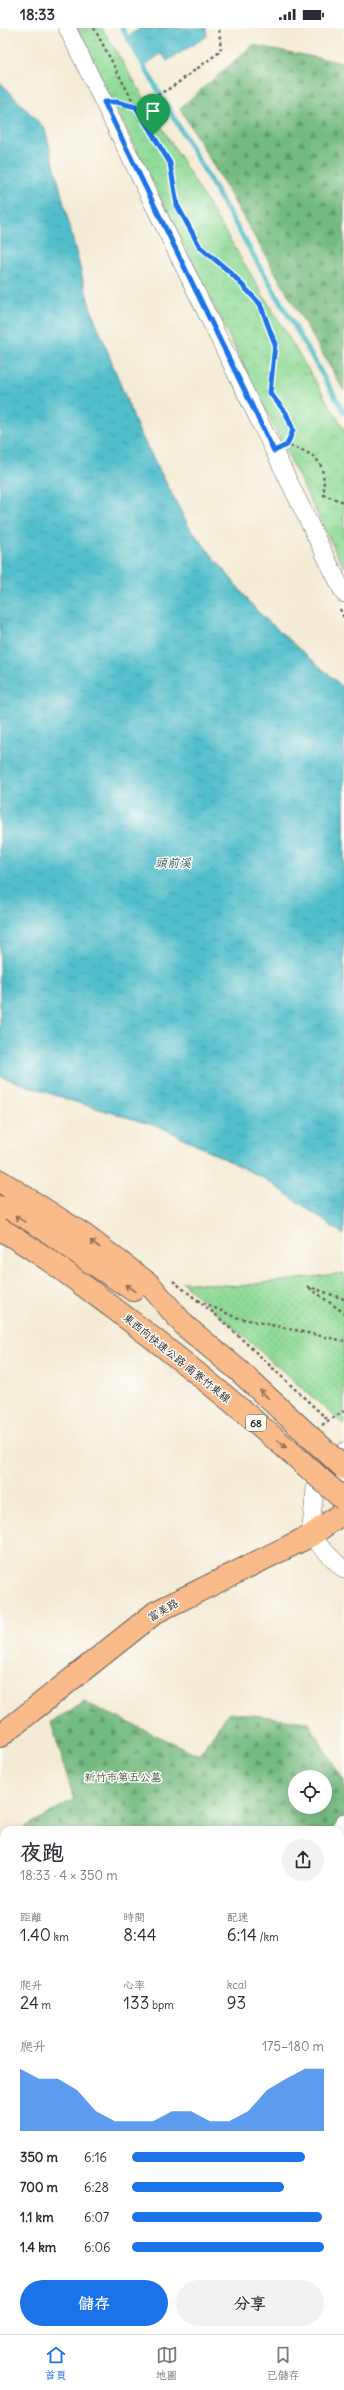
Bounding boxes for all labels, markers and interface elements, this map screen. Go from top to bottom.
text: 18:33 [20,5,55,24]
pin [136,94,170,135]
icon: arrive [142,100,164,122]
water label: 頭前溪 [155,855,192,870]
one-way arrow [14,1214,26,1222]
one-way arrow [89,1239,100,1248]
one-way arrow [125,1284,136,1292]
street label: 東西向快速公路 南寮竹東線 [120,1310,234,1406]
one-way arrow [259,1389,269,1398]
road number: 68 [246,1415,266,1431]
one-way arrow [277,1440,287,1449]
street label: 富美路 [145,1596,181,1624]
park label: 新竹市第五公墓 [85,1770,162,1784]
map controls [288,1770,332,1814]
button: locate [288,1770,332,1814]
text: 夜跑 [20,1838,64,1866]
button: share [282,1839,324,1881]
text: 18:33 · 4 × 350 m [20,1867,118,1884]
text: 距離 [20,1910,42,1924]
text: 時間 [123,1910,145,1924]
text: 配速 [227,1910,249,1924]
text: 1.40 [20,1924,51,1946]
text: 8:44 [123,1924,157,1946]
text: 6:14 [227,1924,257,1946]
text: km [51,1930,69,1944]
text: /km [257,1930,279,1944]
text: 爬升 [20,1978,42,1992]
text: 心率 [123,1978,145,1992]
text: kcal [227,1978,246,1992]
text: 24 [20,1992,39,2014]
text: 133 [123,1992,149,2014]
text: 93 [227,1992,246,2014]
text: m [39,1998,51,2012]
text: bpm [149,1998,174,2012]
text: 爬升 [20,2038,46,2055]
text: 175–180 m [262,2038,324,2055]
text: 350 m [20,2149,58,2166]
text: 6:16 [84,2149,107,2166]
text: 700 m [20,2179,58,2196]
text: 6:28 [84,2179,109,2196]
text: 1.1 km [20,2209,54,2226]
text: 6:07 [84,2209,109,2226]
text: 1.4 km [20,2239,56,2256]
text: 6:06 [84,2239,111,2256]
button: 儲存 [20,2280,168,2326]
button: 分享 [176,2280,324,2326]
tab: 首頁 [45,2344,67,2382]
tab: 地圖 [156,2344,178,2382]
tab: 已儲存 [267,2344,300,2382]

